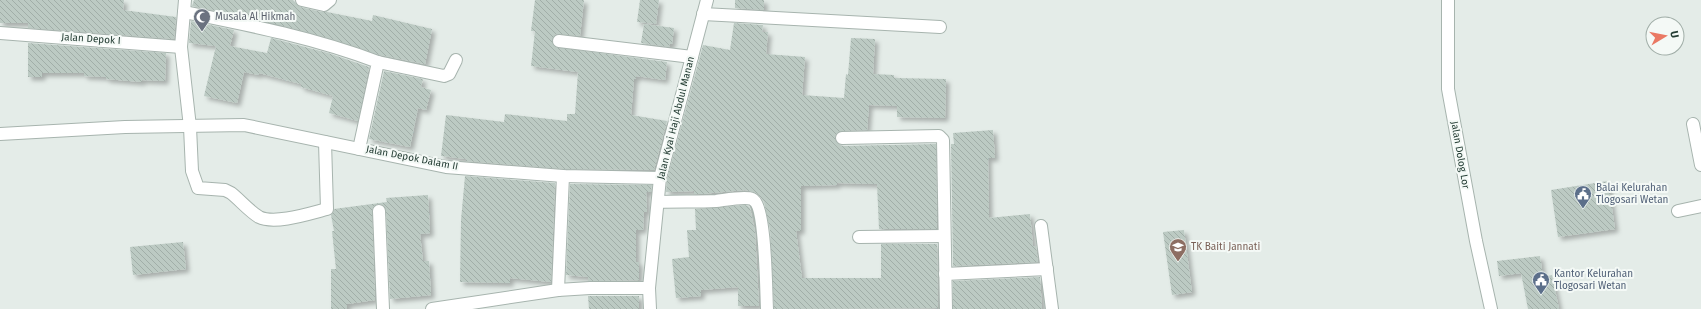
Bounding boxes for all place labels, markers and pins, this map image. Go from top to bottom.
mosque icon: Musala Al Hikmah [192,7,212,32]
place label: Musala Al Hikmah [215,11,295,23]
place label: Balai Kelurahan Tlogosari Wetan [1596,182,1668,206]
public building icon: Balai Kelurahan Tlogosari Wetan [1573,184,1593,209]
school or university icon: TK Baiti Jannati [1168,237,1188,262]
place label: TK Baiti Jannati [1191,241,1260,253]
place label: Kantor Kelurahan Tlogosari Wetan [1554,268,1633,292]
public building icon: Kantor Kelurahan Tlogosari Wetan [1531,270,1551,295]

